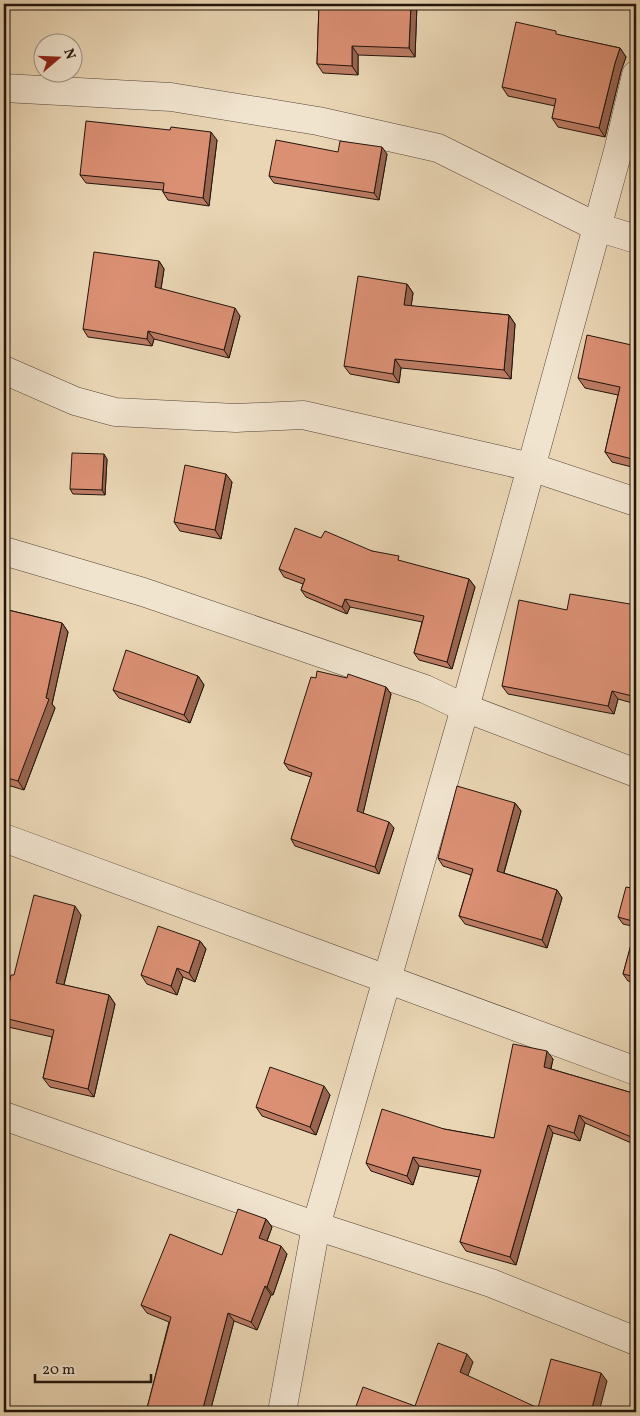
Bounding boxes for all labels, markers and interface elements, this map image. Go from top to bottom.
north arrow [32,32,82,82]
text: N [58,46,80,62]
scale bar [35,1351,151,1383]
text: 20 m [42,1360,75,1381]

